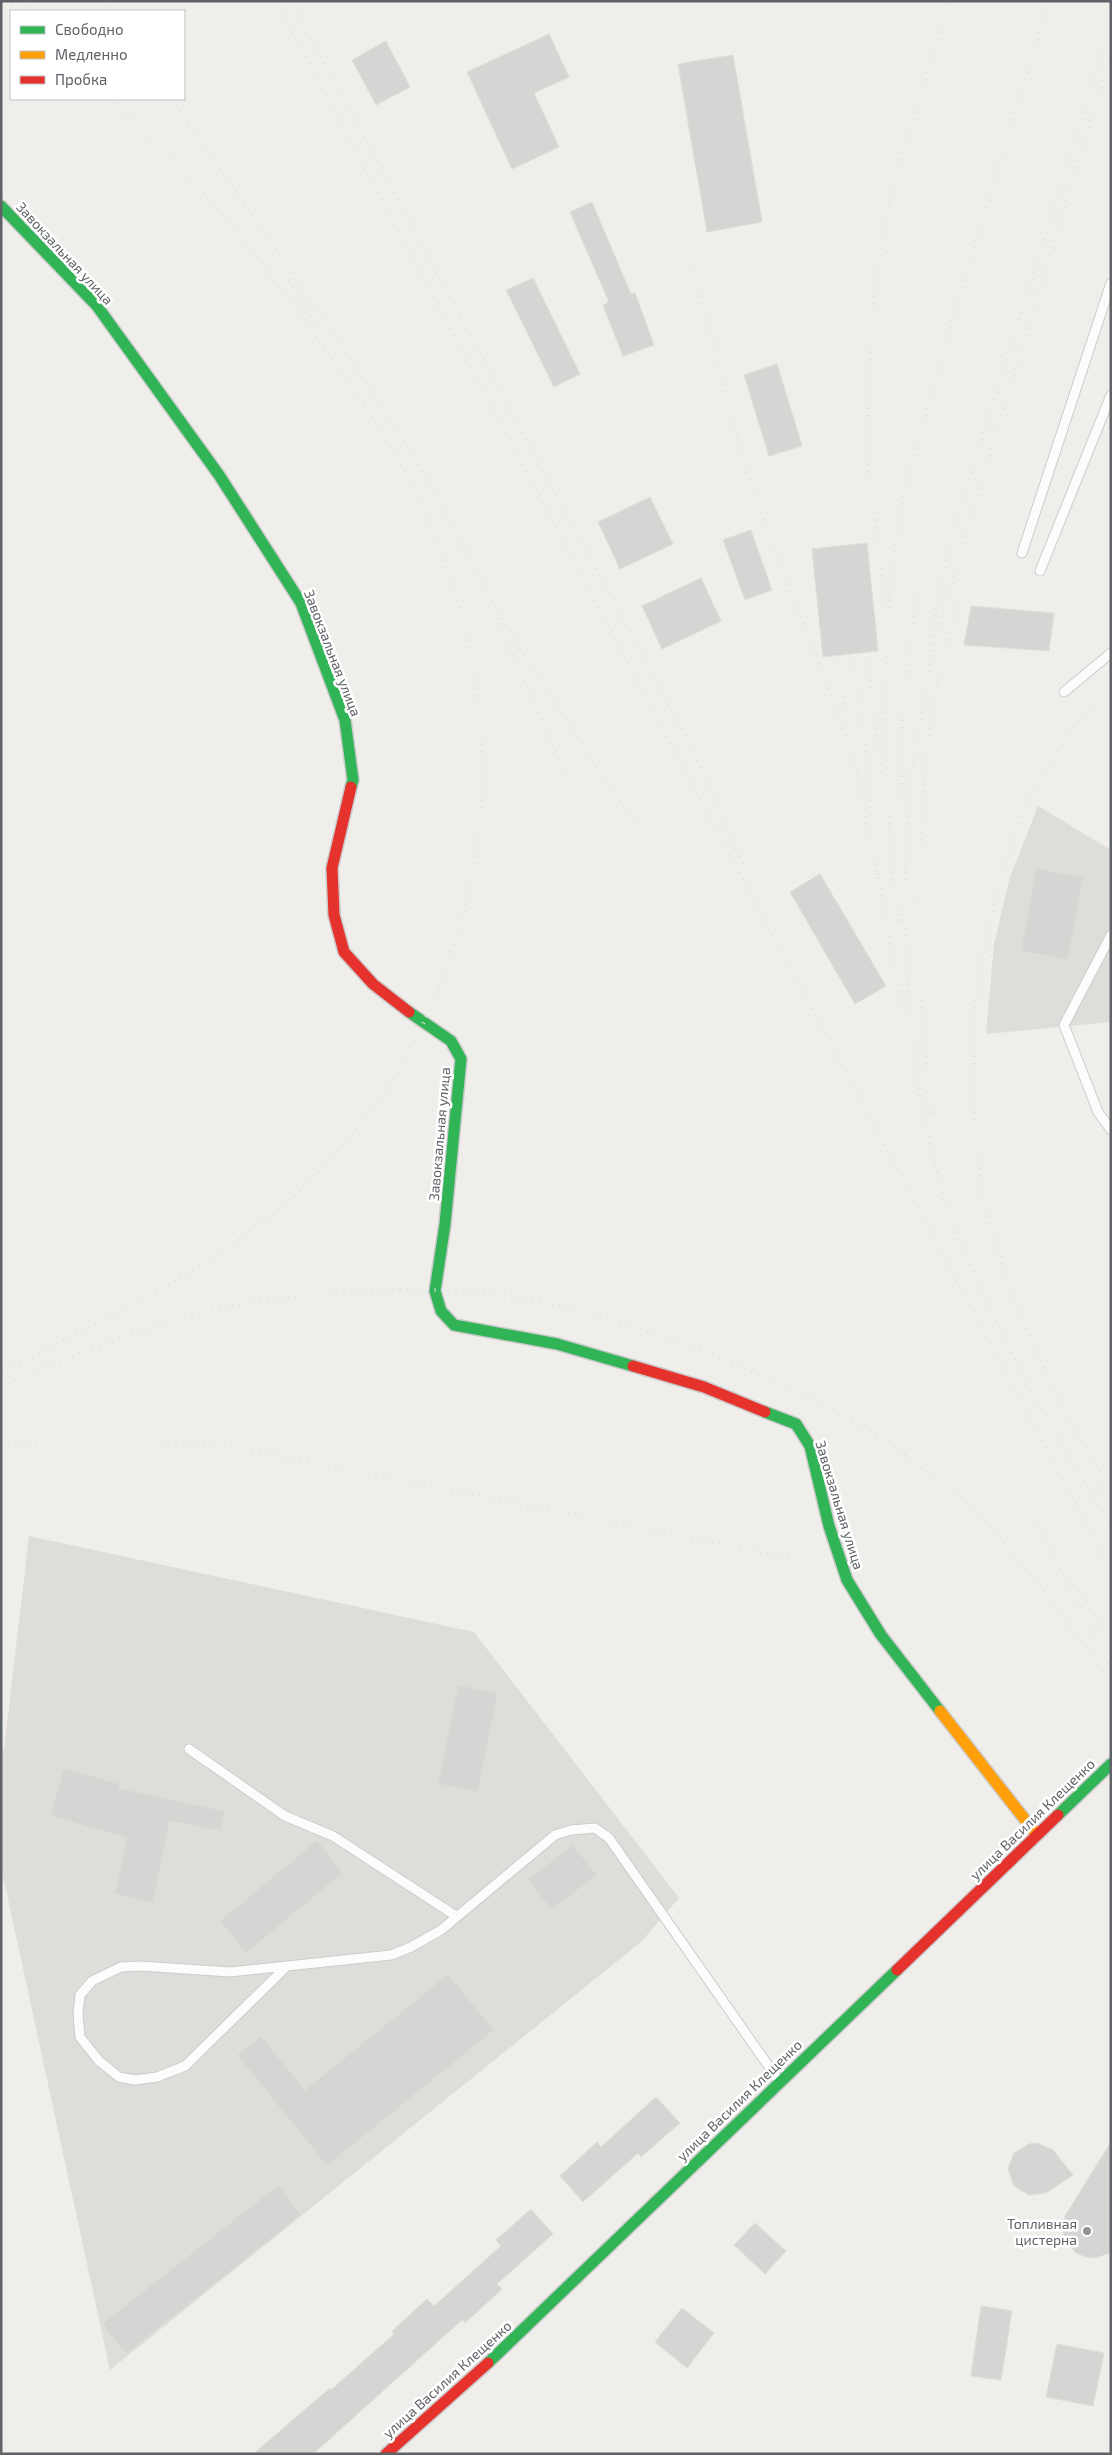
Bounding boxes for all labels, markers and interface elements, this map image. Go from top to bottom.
legend [10,10,185,100]
text: Свободно [55,20,124,38]
text: Медленно [55,45,128,63]
text: Пробка [55,70,107,88]
street label: Завокзальная улица [13,198,117,308]
street label: Завокзальная улица [301,587,365,719]
street label: Завокзальная улица [425,1066,453,1202]
street label: Завокзальная улица [812,1438,868,1572]
street label: улица Василия Клещенко [966,1755,1098,1883]
street label: улица Василия Клещенко [673,2036,805,2164]
place label: Топливная цистерна [1007,2215,1077,2248]
marker: Топливная цистерна [1081,2225,1093,2237]
street label: улица Василия Клещенко [379,2317,515,2441]

